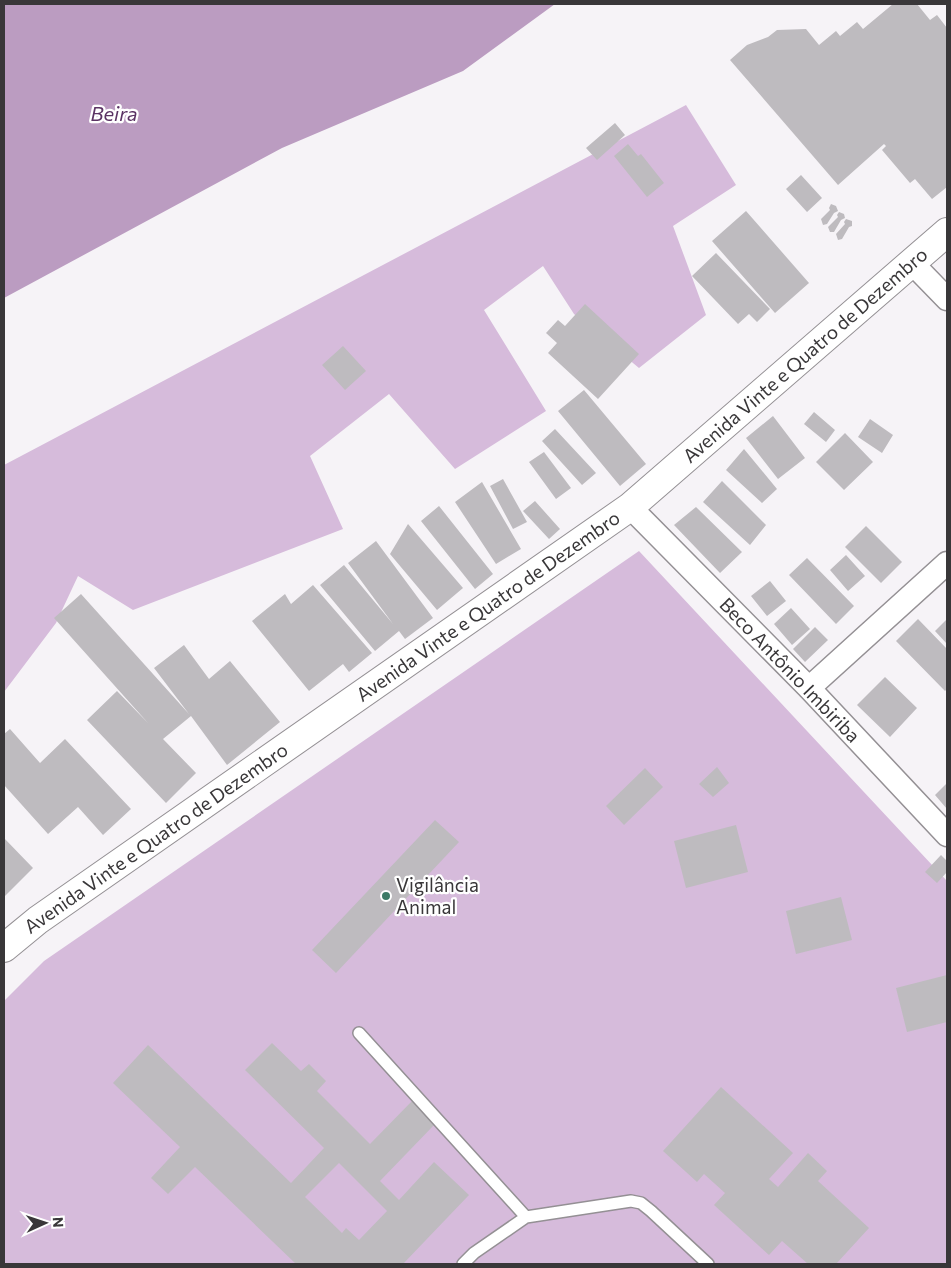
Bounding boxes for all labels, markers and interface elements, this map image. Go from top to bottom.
water label: Beira [91,101,137,125]
street label: Avenida Vinte e Quatro de Dezembro [678,242,932,467]
street label: Avenida Vinte e Quatro de Dezembro [351,505,624,706]
street label: Beco Antônio Imbiriba [715,593,865,747]
street label: Avenida Vinte e Quatro de Dezembro [19,737,292,938]
place label: Vigilância Animal [396,873,479,918]
marker: Vigilância Animal [380,890,392,902]
north arrow [20,1198,70,1248]
text: N [50,1217,67,1228]

